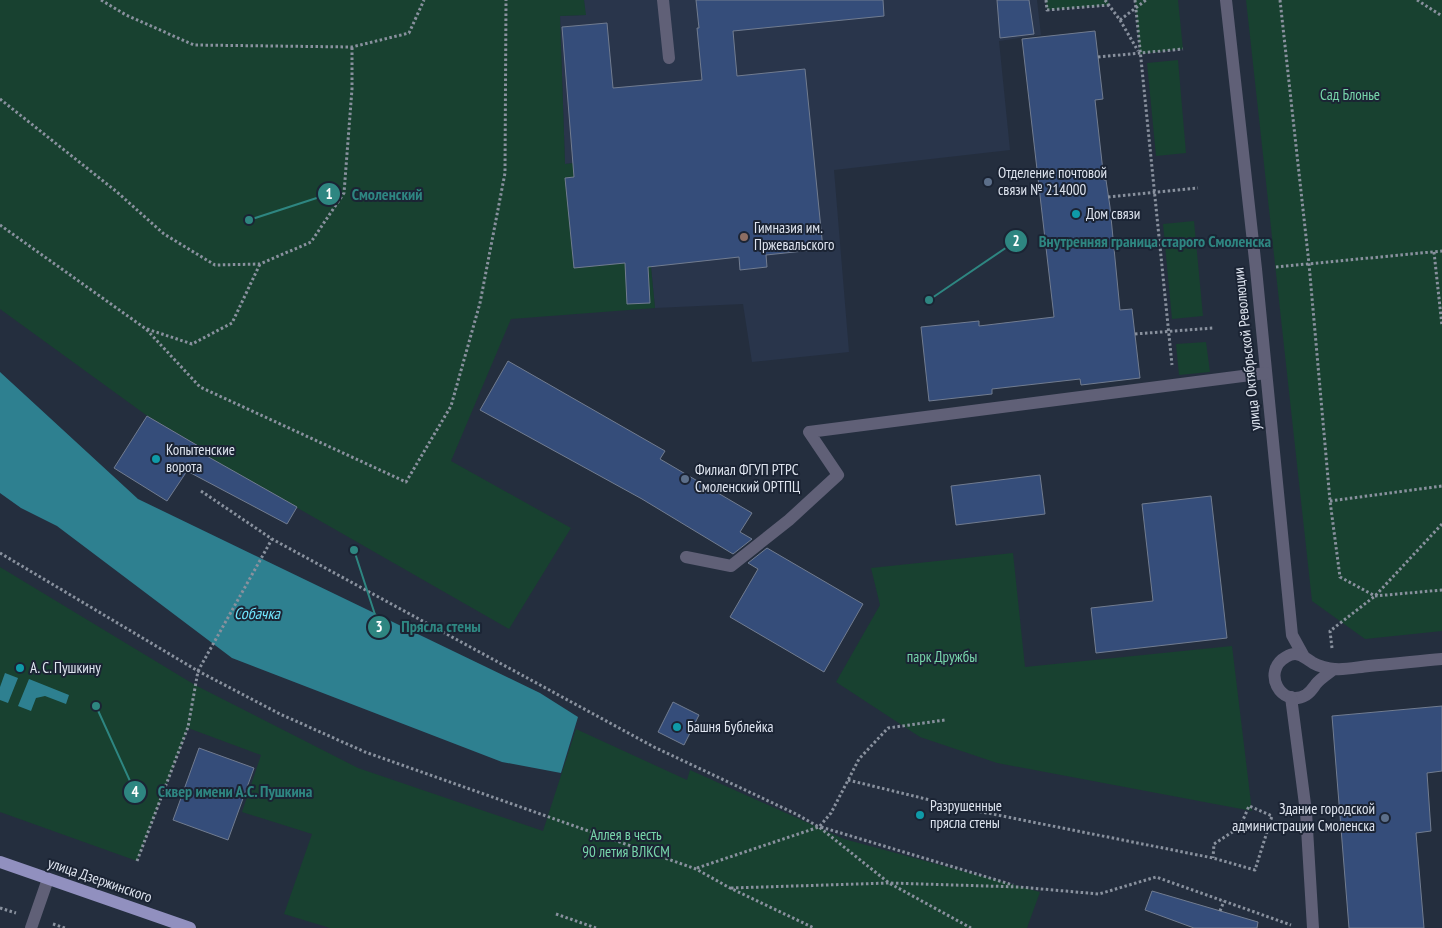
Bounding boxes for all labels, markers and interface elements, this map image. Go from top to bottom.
park label: Сад Блонье [1320,85,1380,104]
place label: Отделение почтовой связи № 214000 [998,163,1107,199]
marker: Отделение почтовой связи № 214000 [982,176,994,188]
callout: Смоленский [317,179,433,210]
text: 1 [325,184,333,203]
text: Смоленский [352,184,422,204]
place label: Дом связи [1086,204,1140,223]
marker: Дом связи [1070,208,1082,220]
place label: Гимназия им. Пржевальского [754,218,834,254]
callout: Внутренняя граница старого Смоленска [1004,226,1281,257]
marker: Гимназия им. Пржевальского [738,231,750,243]
text: 2 [1012,231,1020,250]
text: Внутренняя граница старого Смоленска [1039,231,1272,251]
street label: улица Октябрьской Революции [1228,266,1265,432]
place label: Копытенские ворота [166,440,235,476]
marker: Копытенские ворота [150,453,162,465]
place label: Филиал ФГУП РТРС Смоленский ОРТПЦ [695,460,800,496]
marker: Филиал ФГУП РТРС Смоленский ОРТПЦ [679,473,691,485]
water label: Собачка [234,603,282,623]
callout: Прясла стены [366,611,491,642]
text: Прясла стены [401,616,481,636]
text: 3 [375,617,383,636]
park label: парк Дружбы [907,647,977,666]
place label: А. С. Пушкину [30,658,101,677]
marker: А. С. Пушкину [14,662,26,674]
place label: Башня Бублейка [687,717,774,736]
marker: Башня Бублейка [671,721,683,733]
callout: Cквер имени А.С. Пушкина [122,776,324,807]
text: Cквер имени А.С. Пушкина [158,781,313,801]
text: 4 [131,782,139,801]
place label: Разрушенные прясла стены [930,796,1002,832]
place label: Здание городской администрации Смоленска [1232,799,1375,835]
marker: Разрушенные прясла стены [914,809,926,821]
marker: Здание городской администрации Смоленска [1379,812,1391,824]
park label: Аллея в честь 90 летия ВЛКСМ [582,825,670,861]
street label: улица Дзержинского [45,853,155,906]

